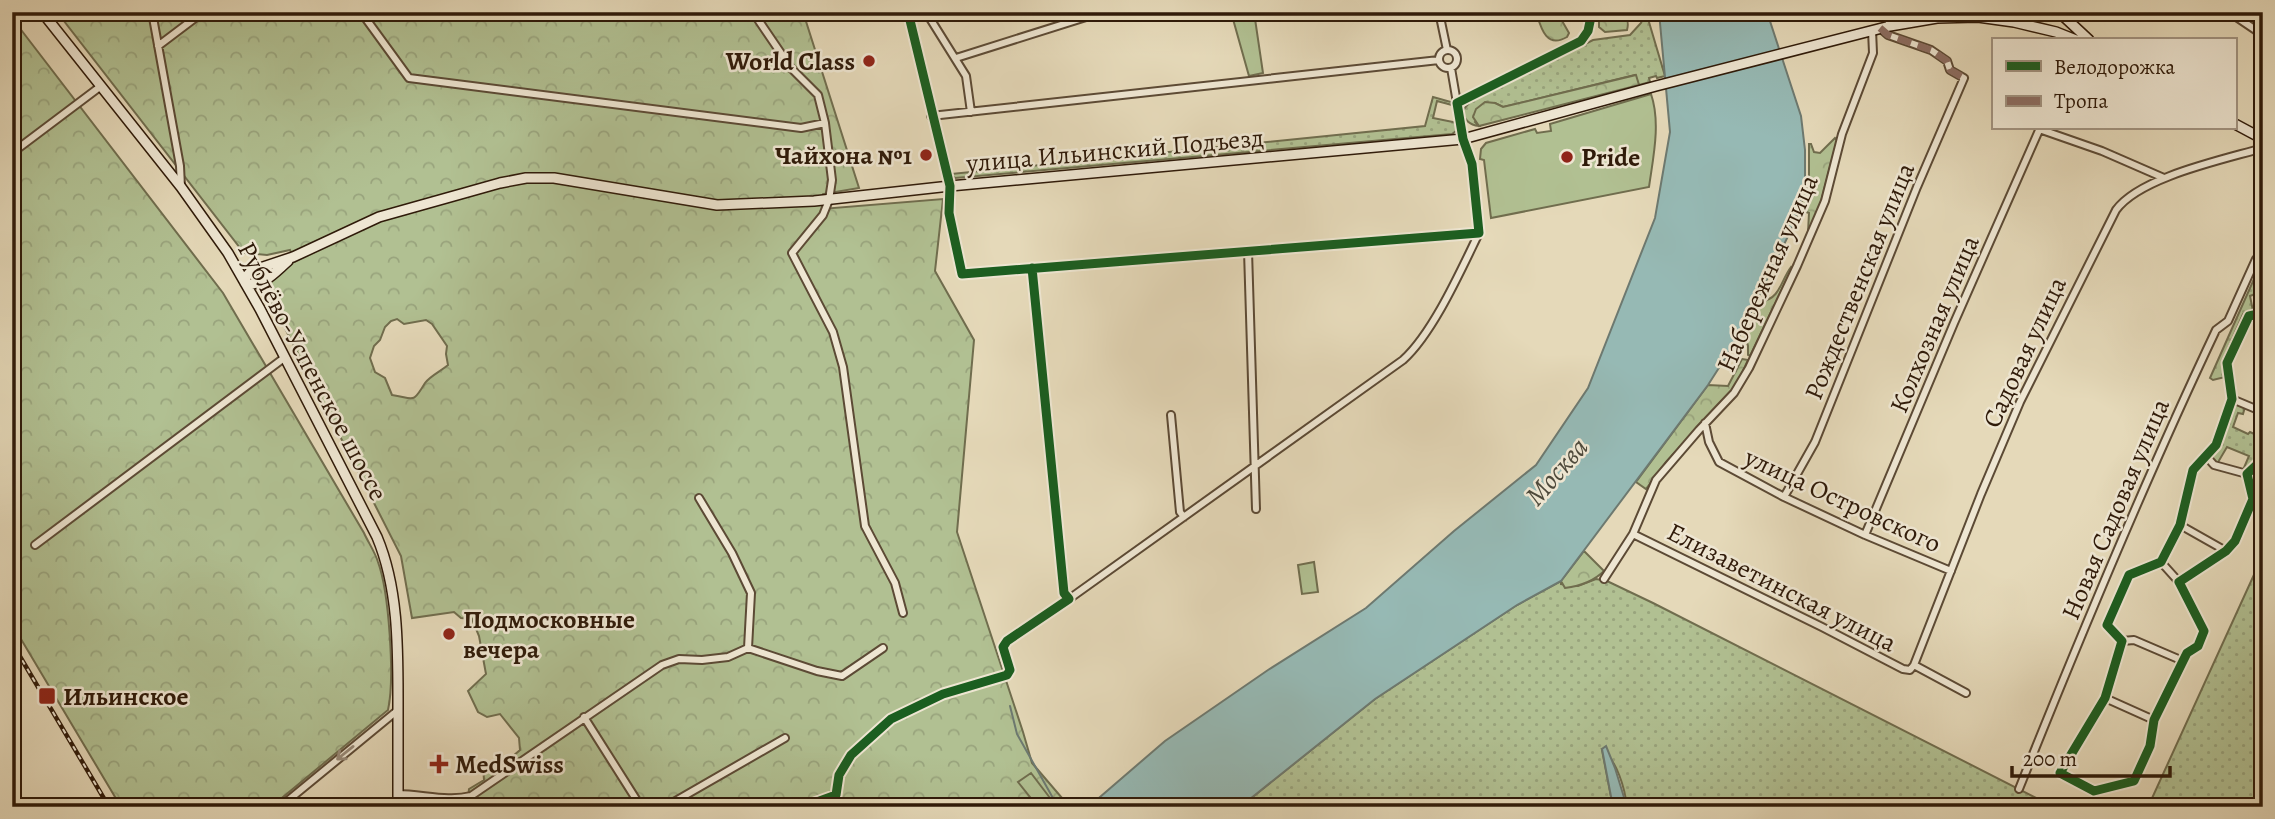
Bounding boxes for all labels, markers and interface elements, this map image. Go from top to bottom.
legend [1992,38,2236,130]
place label: World Class [725,44,855,79]
marker: World Class [861,53,877,69]
text: Велодорожка [2054,53,2175,81]
text: Тропа [2054,87,2108,115]
street label: улица Ильинский Подъезд [964,120,1265,181]
place label: Чайхона №1 [775,138,912,173]
place label: Pride [1581,140,1640,175]
marker: Чайхона №1 [918,147,934,163]
marker: Pride [1559,149,1575,165]
street label: Рождественская улица [1796,158,1923,405]
street label: Набережная улица [1708,169,1827,377]
street label: Колхозная улица [1881,230,1988,418]
street label: Рублёво-Успенское шоссе [229,236,396,507]
street label: Садовая улица [1974,271,2075,433]
street label: Новая Садовая улица [2053,393,2178,625]
water label: Москва [1516,429,1597,514]
street label: улица Островского [1738,439,1947,561]
street label: Елизаветинская улица [1661,514,1902,660]
place label: Подмосковные вечера [463,602,635,667]
marker: Подмосковные вечера [441,626,457,642]
place label: Ильинское [63,679,188,714]
marker: Ильинское [37,686,57,706]
scale bar [2012,735,2170,779]
one-way arrow [337,745,355,761]
text: 200 m [2023,745,2077,773]
place label: MedSwiss [455,747,564,782]
marker: MedSwiss [429,754,449,774]

